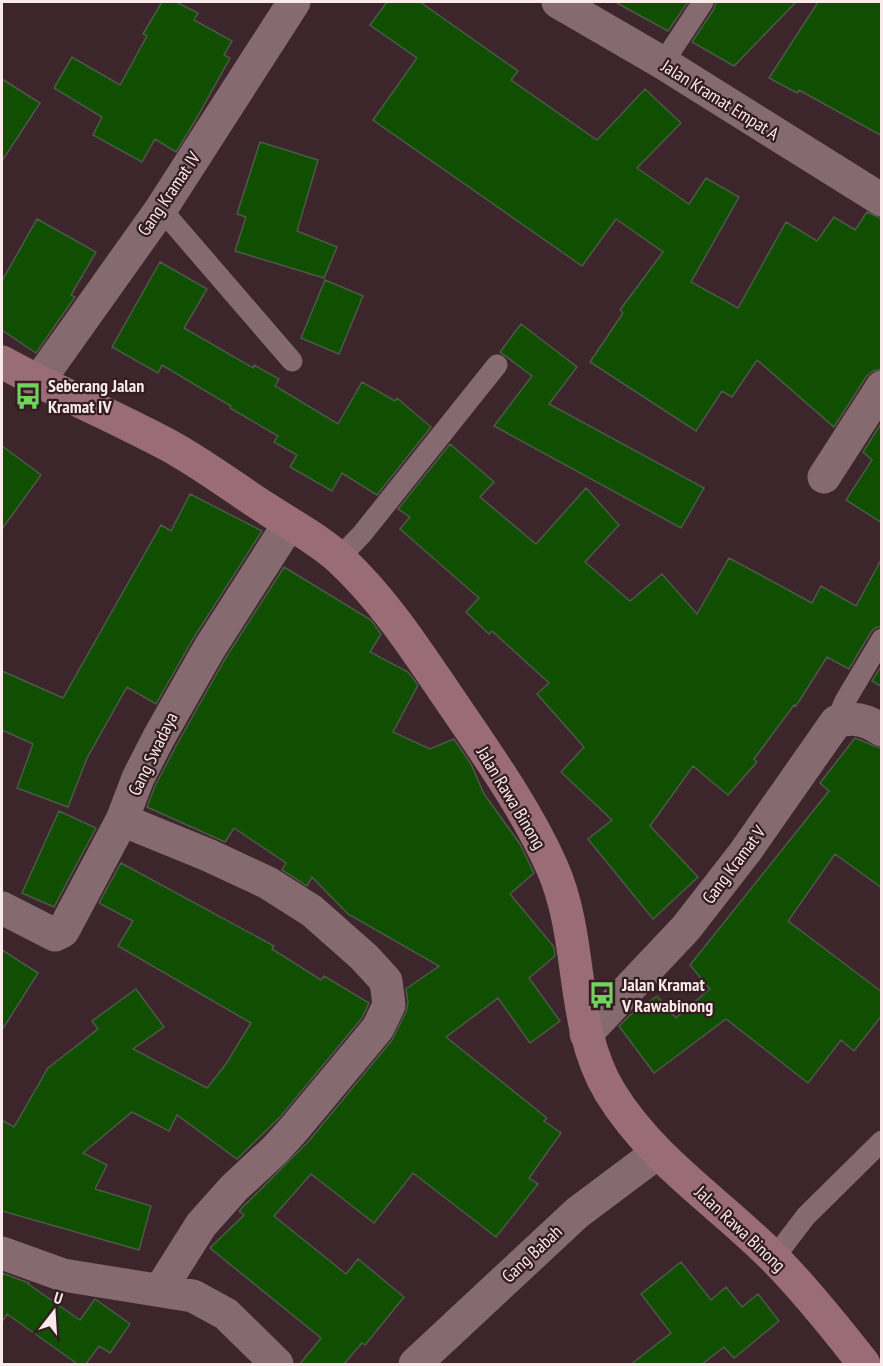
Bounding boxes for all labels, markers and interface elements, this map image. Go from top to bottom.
street label: Jalan Kramat Empat A [656,54,784,145]
street label: Gang Kramat IV [132,147,205,240]
place label: Seberang Jalan Kramat IV [48,374,144,418]
bus stop icon: Seberang Jalan Kramat IV [13,381,43,411]
street label: Gang Swadaya [122,708,183,799]
street label: Jalan Rawa Binong [471,741,551,853]
street label: Gang Kramat V [697,821,771,908]
place label: Jalan Kramat V Rawabinong [621,973,713,1017]
bus stop icon: Jalan Kramat V Rawabinong [587,980,617,1010]
street label: Jalan Rawa Binong [689,1180,791,1277]
street label: Gang Babah [497,1220,567,1287]
north arrow [24,1282,84,1342]
text: U [52,1287,65,1308]

